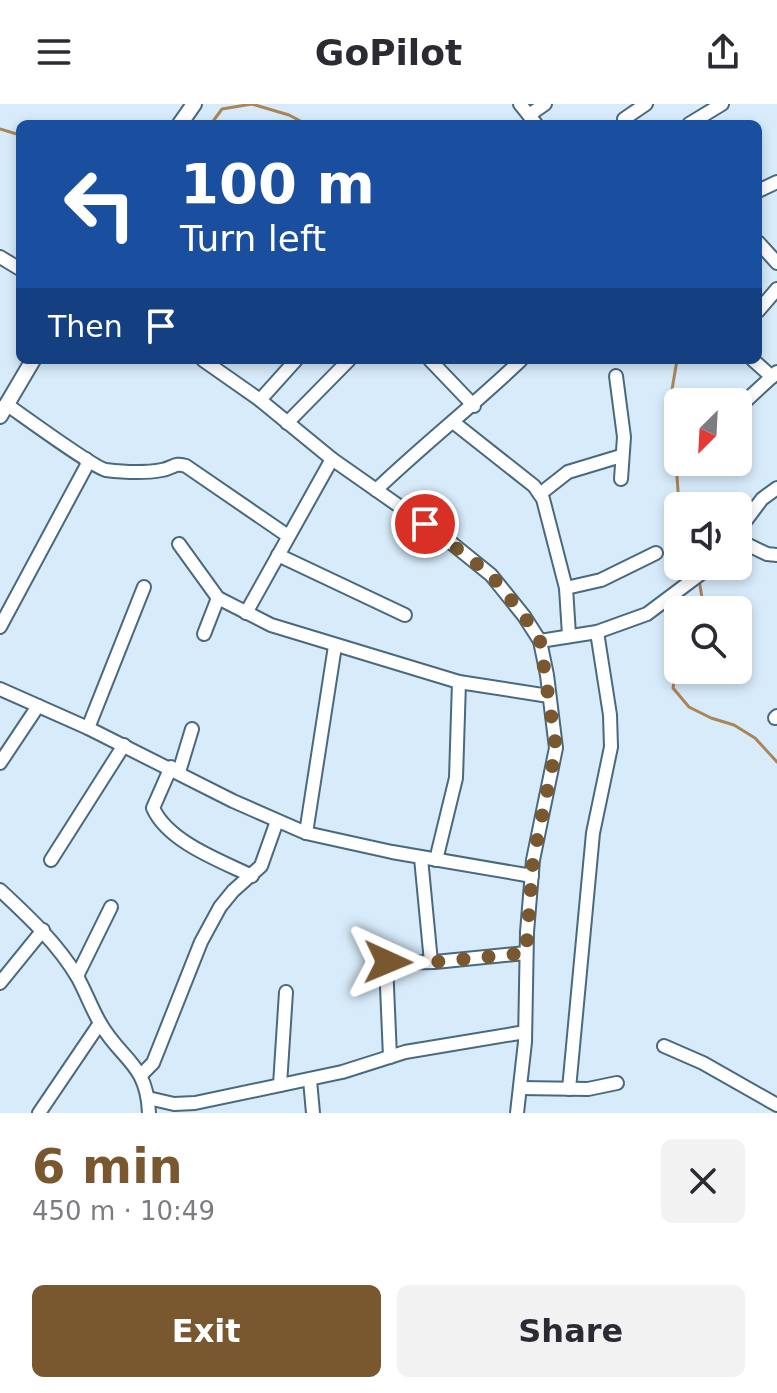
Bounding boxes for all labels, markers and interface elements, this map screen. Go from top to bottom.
icon: menu [32,30,76,74]
icon: share [701,30,745,74]
text: GoPilot [315,32,462,73]
text: 100 m [180,151,375,216]
icon: left [48,152,152,256]
text: Turn left [180,218,326,259]
icon: arrive [139,304,183,348]
text: Then [48,309,123,344]
north arrow [664,388,752,476]
map controls [664,388,752,684]
pin [391,490,459,558]
button: sound [664,492,752,580]
icon: arrive [403,502,447,546]
button: search [664,596,752,684]
position arrow [346,920,430,1004]
text: 6 min [32,1138,183,1194]
button: close [661,1139,745,1223]
text: 450 m · 10:49 [32,1196,215,1226]
button: Exit [32,1285,381,1377]
button: Share [397,1285,745,1377]

